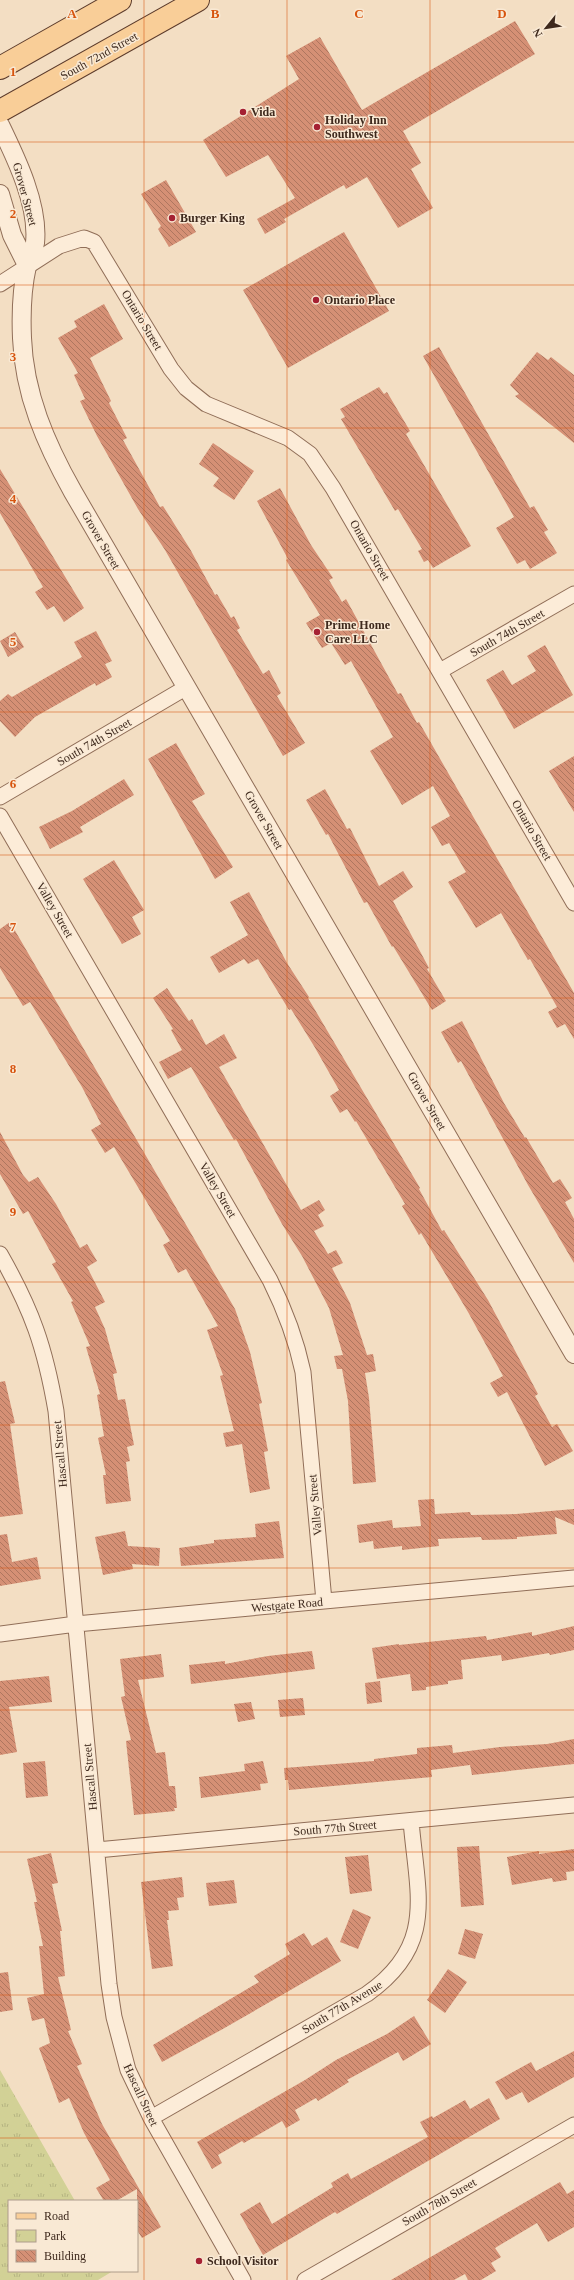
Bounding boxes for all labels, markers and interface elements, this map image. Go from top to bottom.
text: A [67,6,77,21]
text: B [211,6,220,21]
text: C [354,6,364,21]
text: D [497,6,507,21]
north arrow [526,8,566,48]
text: N [530,27,545,39]
street label: South 72nd Street [58,29,141,83]
text: 1 [10,64,16,79]
place label: Vida [251,105,275,119]
marker: Vida [238,107,248,117]
place label: Holiday Inn Southwest [325,113,387,141]
marker: Holiday Inn Southwest [312,122,322,132]
street label: Grover Street [10,161,40,228]
text: 2 [10,206,16,221]
place label: Burger King [180,211,245,225]
marker: Burger King [167,213,177,223]
street label: Ontario Street [119,287,166,353]
place label: Ontario Place [324,293,396,307]
marker: Ontario Place [311,295,321,305]
text: 3 [10,349,17,364]
text: 4 [10,491,17,506]
street label: Grover Street [79,508,124,572]
street label: Ontario Street [347,517,393,583]
street label: South 74th Street [467,606,547,660]
place label: Prime Home Care LLC [325,618,391,646]
marker: Prime Home Care LLC [312,627,322,637]
text: 5 [10,634,17,649]
street label: South 74th Street [54,715,134,769]
text: 6 [10,776,17,791]
street label: Grover Street [242,788,287,852]
street label: Ontario Street [509,797,555,863]
street label: Valley Street [34,880,77,941]
text: 7 [10,919,17,934]
text: 8 [10,1061,17,1076]
street label: Grover Street [405,1069,450,1133]
street label: Valley Street [197,1160,240,1221]
text: 9 [10,1204,17,1219]
street label: Hascall Street [50,1419,70,1488]
street label: Valley Street [305,1473,325,1536]
street label: Westgate Road [251,1595,323,1615]
street label: Hascall Street [80,1742,100,1811]
street label: South 77th Street [293,1817,378,1839]
street label: South 77th Avenue [299,1978,385,2036]
street label: Hascall Street [121,2062,162,2129]
street label: South 78th Street [399,2175,479,2229]
legend [8,2200,138,2272]
text: Road [44,2209,69,2223]
text: Park [44,2229,66,2243]
text: Building [44,2249,86,2263]
place label: School Visitor [207,2254,279,2268]
marker: School Visitor [194,2256,204,2266]

